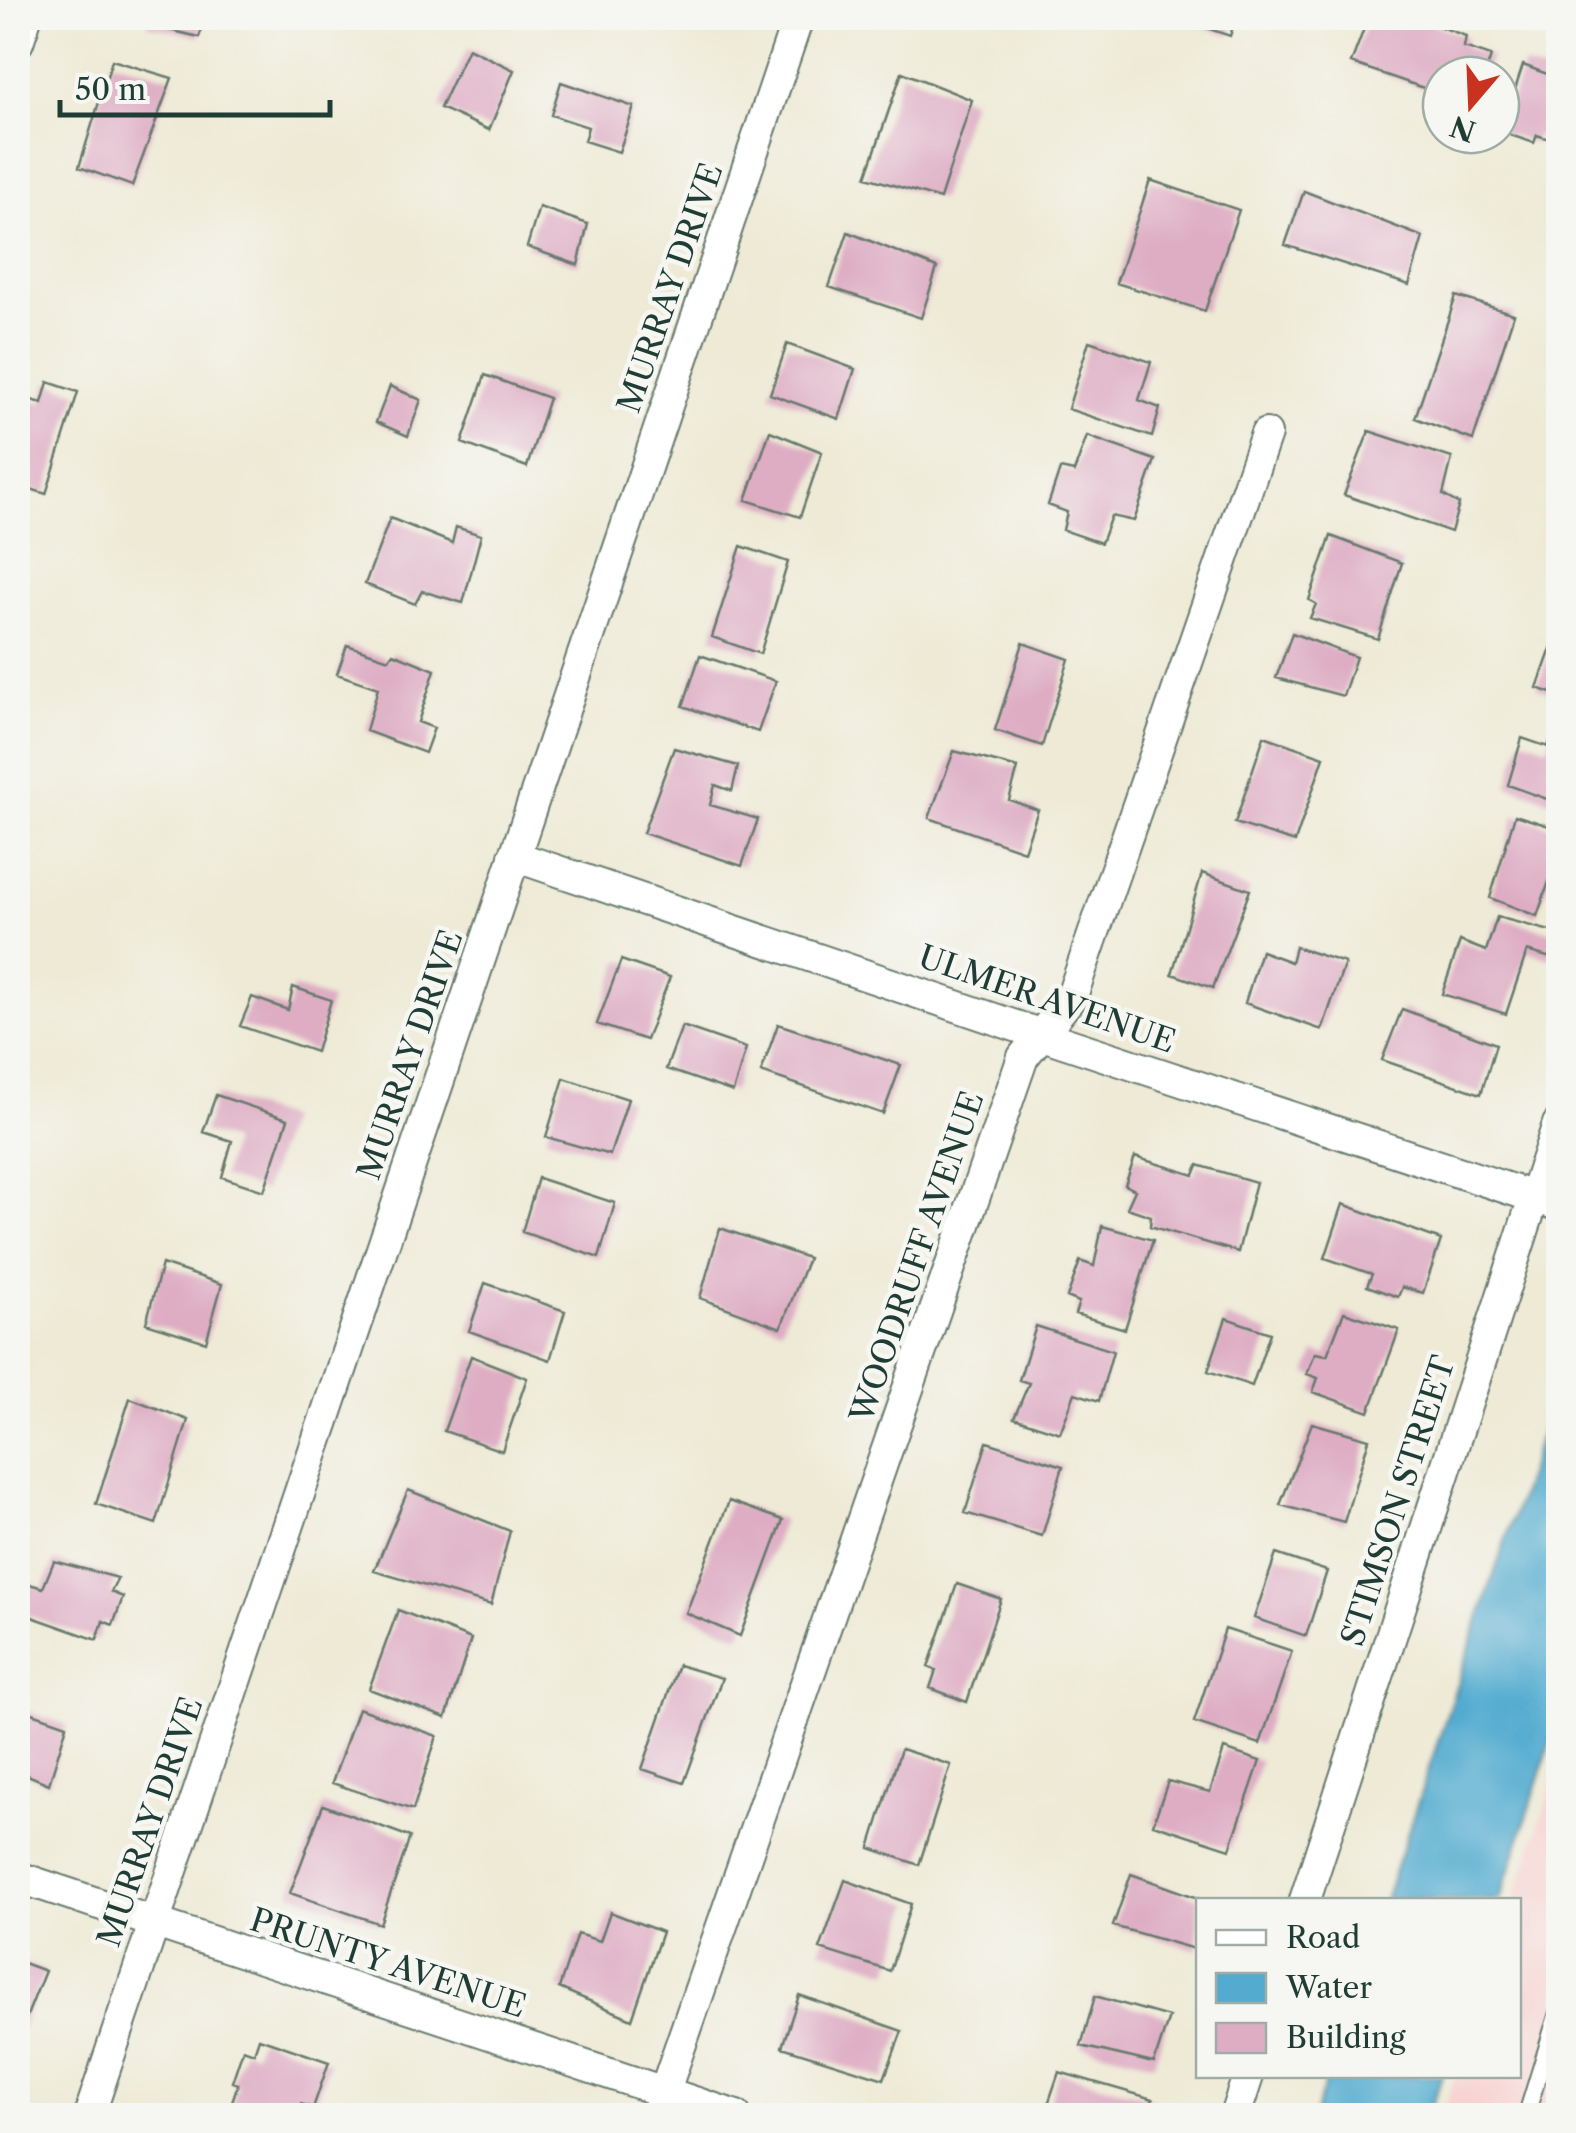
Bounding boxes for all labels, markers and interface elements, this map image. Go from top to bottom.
scale bar [60,55,330,117]
north arrow [1421,55,1521,155]
text: 50 m [75,71,146,108]
text: N [1446,109,1480,149]
street label: MURRAY DRIVE [609,158,730,418]
street label: MURRAY DRIVE [349,925,470,1185]
street label: ULMER AVENUE [914,936,1181,1061]
street label: WOODRUFF AVENUE [841,1086,992,1428]
street label: STIMSON STREET [1332,1351,1463,1651]
street label: MURRAY DRIVE [89,1692,210,1952]
legend [1196,1898,1521,2078]
street label: PRUNTY AVENUE [246,1900,531,2025]
text: Road [1286,1919,1360,1956]
text: Water [1285,1969,1372,2006]
text: Building [1286,2019,1406,2056]

